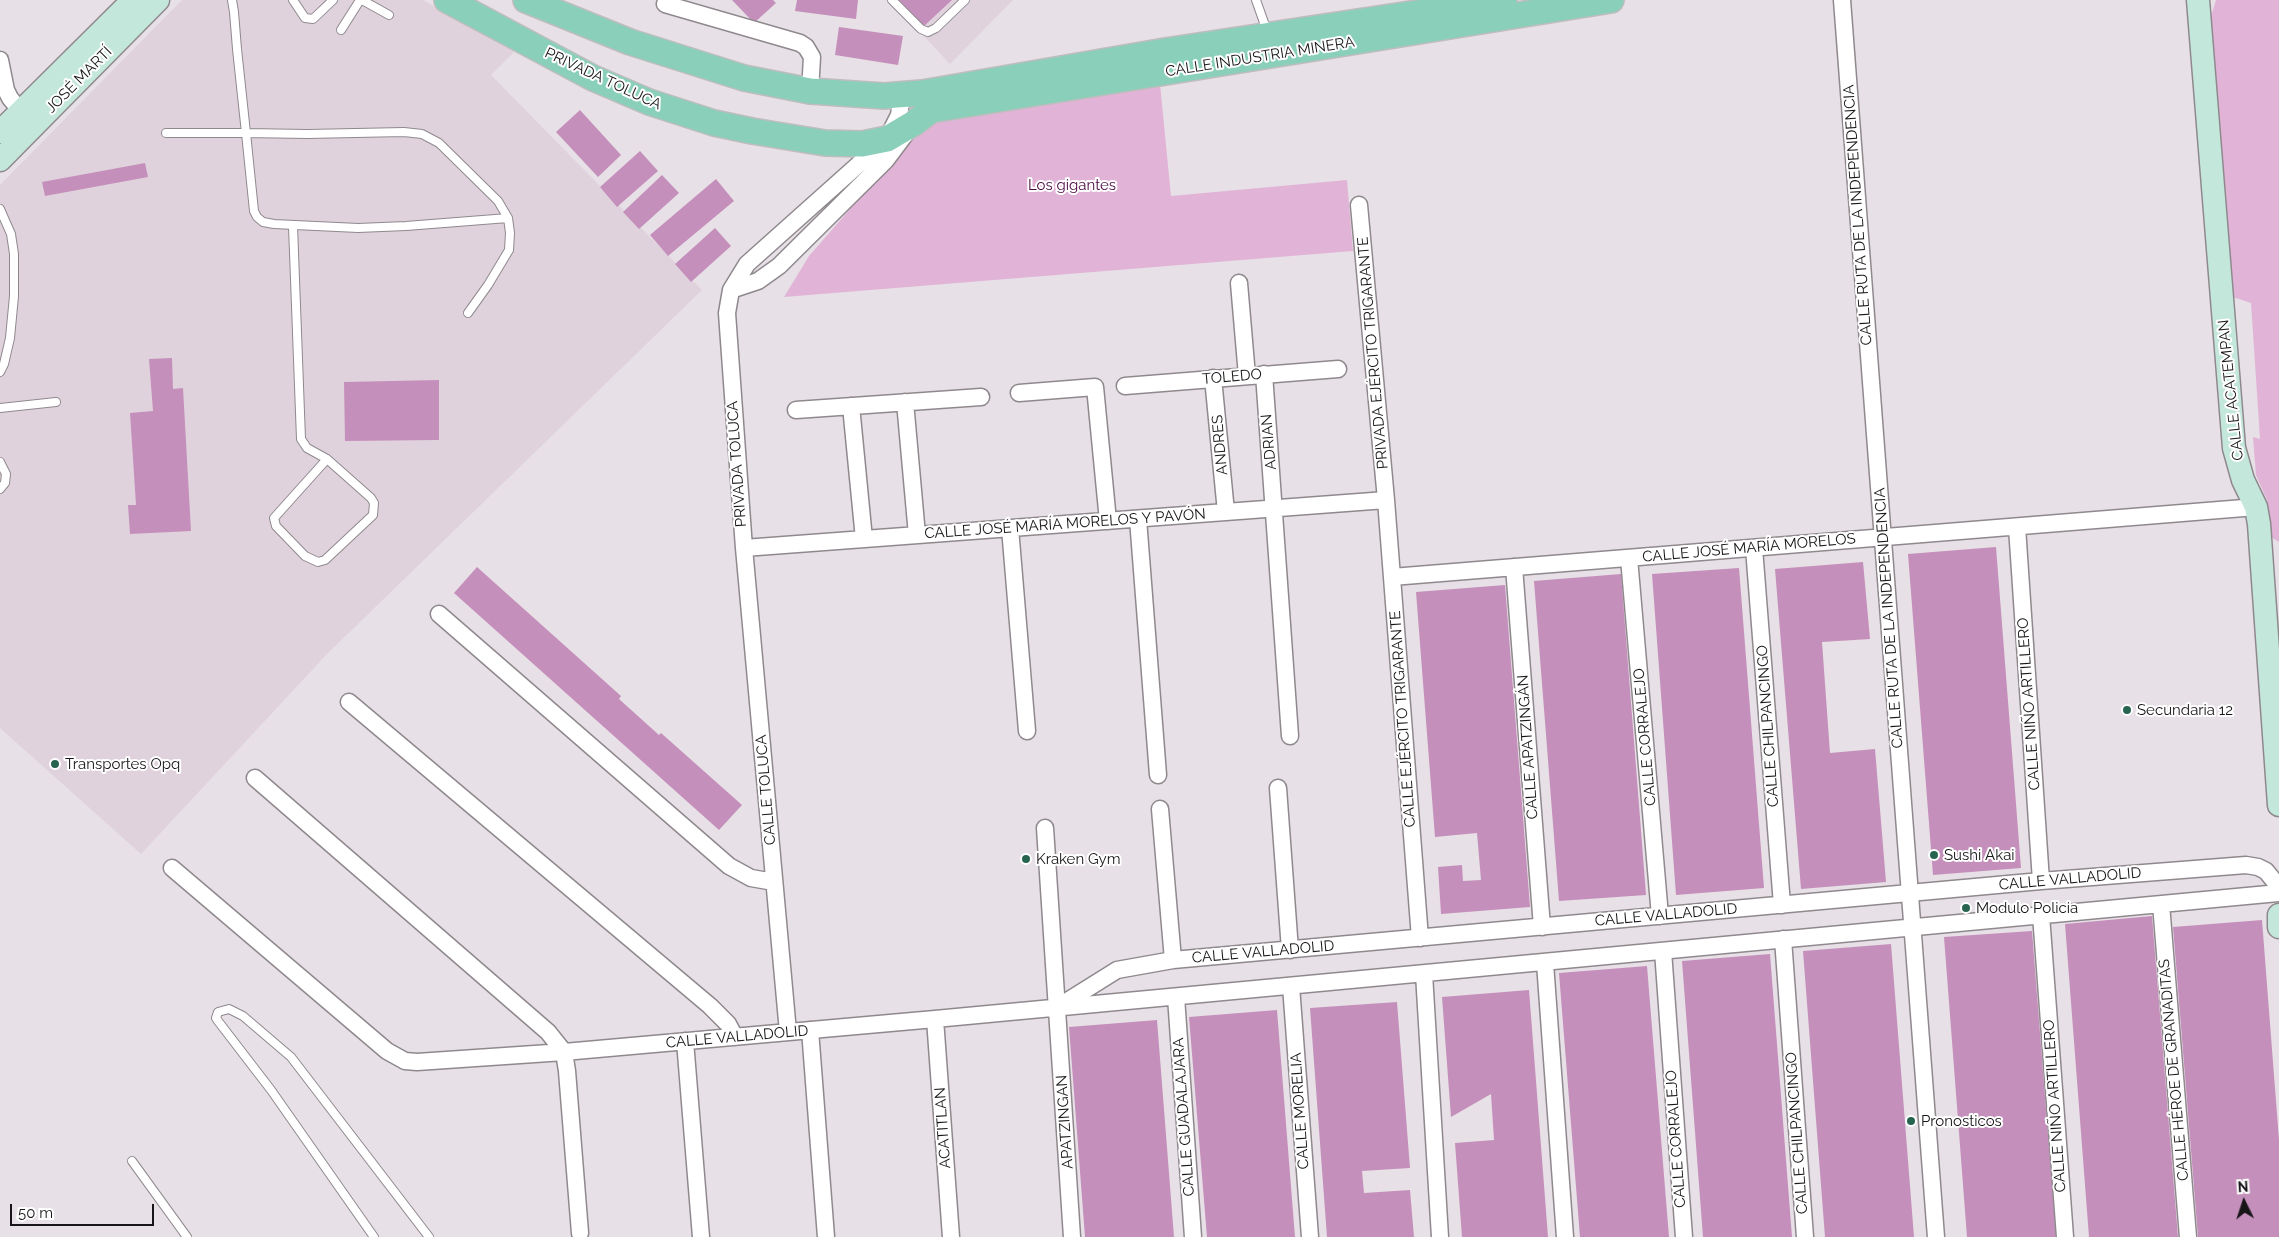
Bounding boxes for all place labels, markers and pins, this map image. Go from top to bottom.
place label: Secundaria 12 [2137,701,2233,719]
marker: Secundaria 12 [2121,704,2133,716]
place label: Transportes Opq [65,755,180,773]
marker: Transportes Opq [49,758,61,770]
place label: Sushi Akai [1944,846,2015,864]
marker: Sushi Akai [1928,849,1940,861]
place label: Kraken Gym [1036,850,1120,868]
marker: Kraken Gym [1020,853,1032,865]
place label: Modulo Policia [1976,899,2078,917]
marker: Modulo Policia [1960,902,1972,914]
place label: Pronosticos [1921,1112,2002,1130]
marker: Pronosticos [1905,1115,1917,1127]

